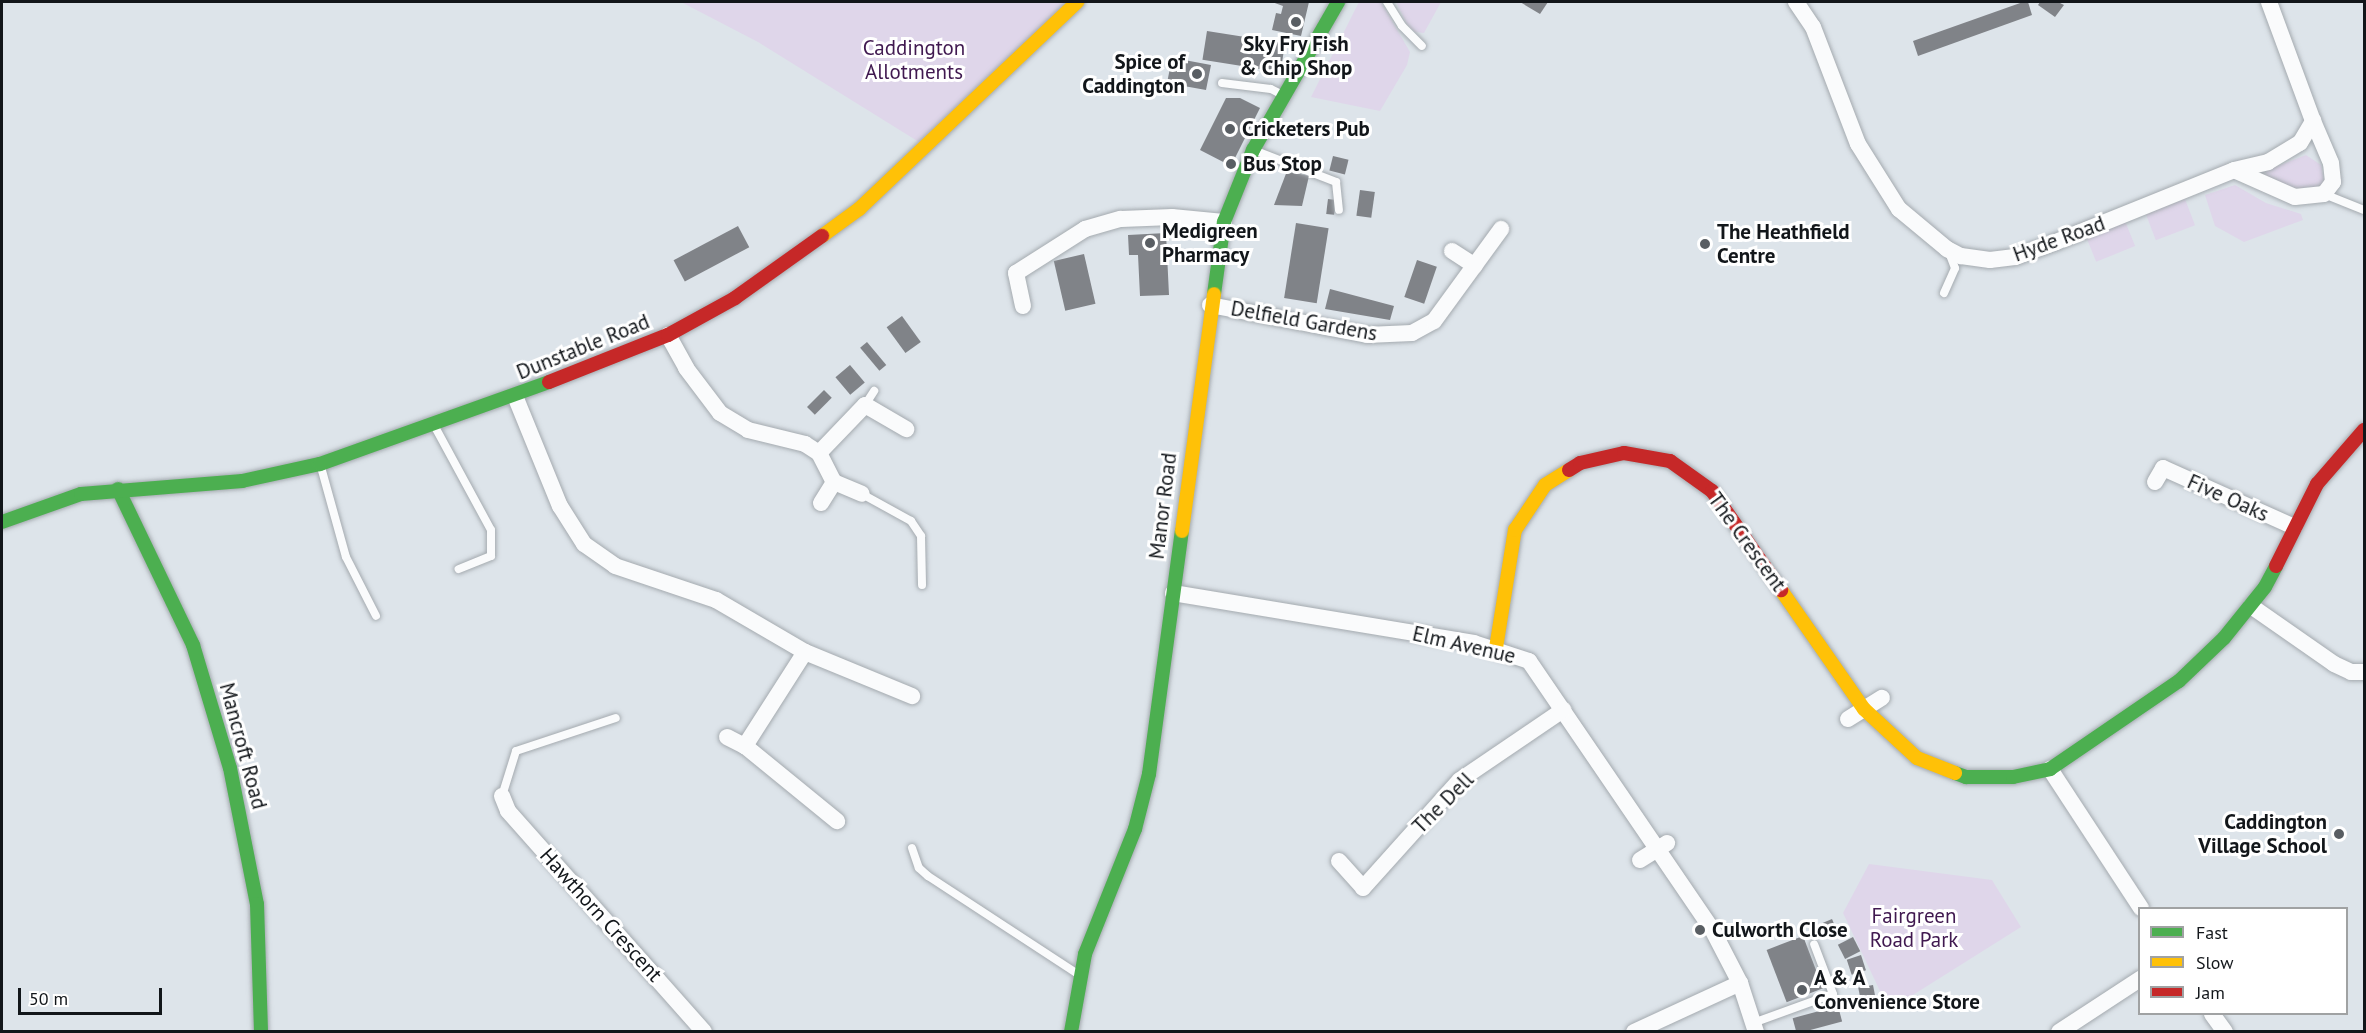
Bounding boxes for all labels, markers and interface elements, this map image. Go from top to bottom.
marker: Sky Fry Fish & Chip Shop [1289,15,1303,29]
place label: Sky Fry Fish & Chip Shop [1239,31,1353,81]
park label: Caddington Allotments [863,35,965,85]
place label: Spice of Caddington [1082,49,1185,99]
marker: Spice of Caddington [1190,67,1204,81]
place label: Cricketers Pub [1242,116,1370,142]
marker: Cricketers Pub [1223,122,1237,136]
place label: Bus Stop [1243,151,1322,177]
marker: Bus Stop [1224,157,1238,171]
street label: Hyde Road [2010,211,2108,267]
place label: Medigreen Pharmacy [1162,218,1258,268]
place label: The Heathfield Centre [1717,219,1850,269]
marker: Medigreen Pharmacy [1143,236,1157,250]
marker: The Heathfield Centre [1698,237,1712,251]
street label: Delfield Gardens [1229,296,1379,346]
street label: Dunstable Road [513,309,653,385]
street label: Manor Road [1144,451,1182,561]
street label: Five Oaks [2183,469,2273,527]
street label: The Crescent [1703,488,1791,596]
street label: Elm Avenue [1410,621,1518,669]
street label: Mancroft Road [214,680,272,812]
street label: The Dell [1407,767,1479,839]
place label: Caddington Village School [2198,809,2327,859]
marker: Caddington Village School [2332,827,2346,841]
street label: Hawthorn Crescent [535,843,667,987]
park label: Fairgreen Road Park [1870,903,1958,953]
legend [2138,907,2348,1015]
place label: Culworth Close [1712,917,1848,943]
text: Fast [2196,921,2228,944]
marker: Culworth Close [1693,923,1707,937]
text: Slow [2196,951,2234,974]
place label: A & A Convenience Store [1814,965,1980,1015]
scale bar [21,976,165,1014]
text: Jam [2196,981,2225,1004]
marker: A & A Convenience Store [1795,983,1809,997]
text: 50 m [29,987,68,1010]

